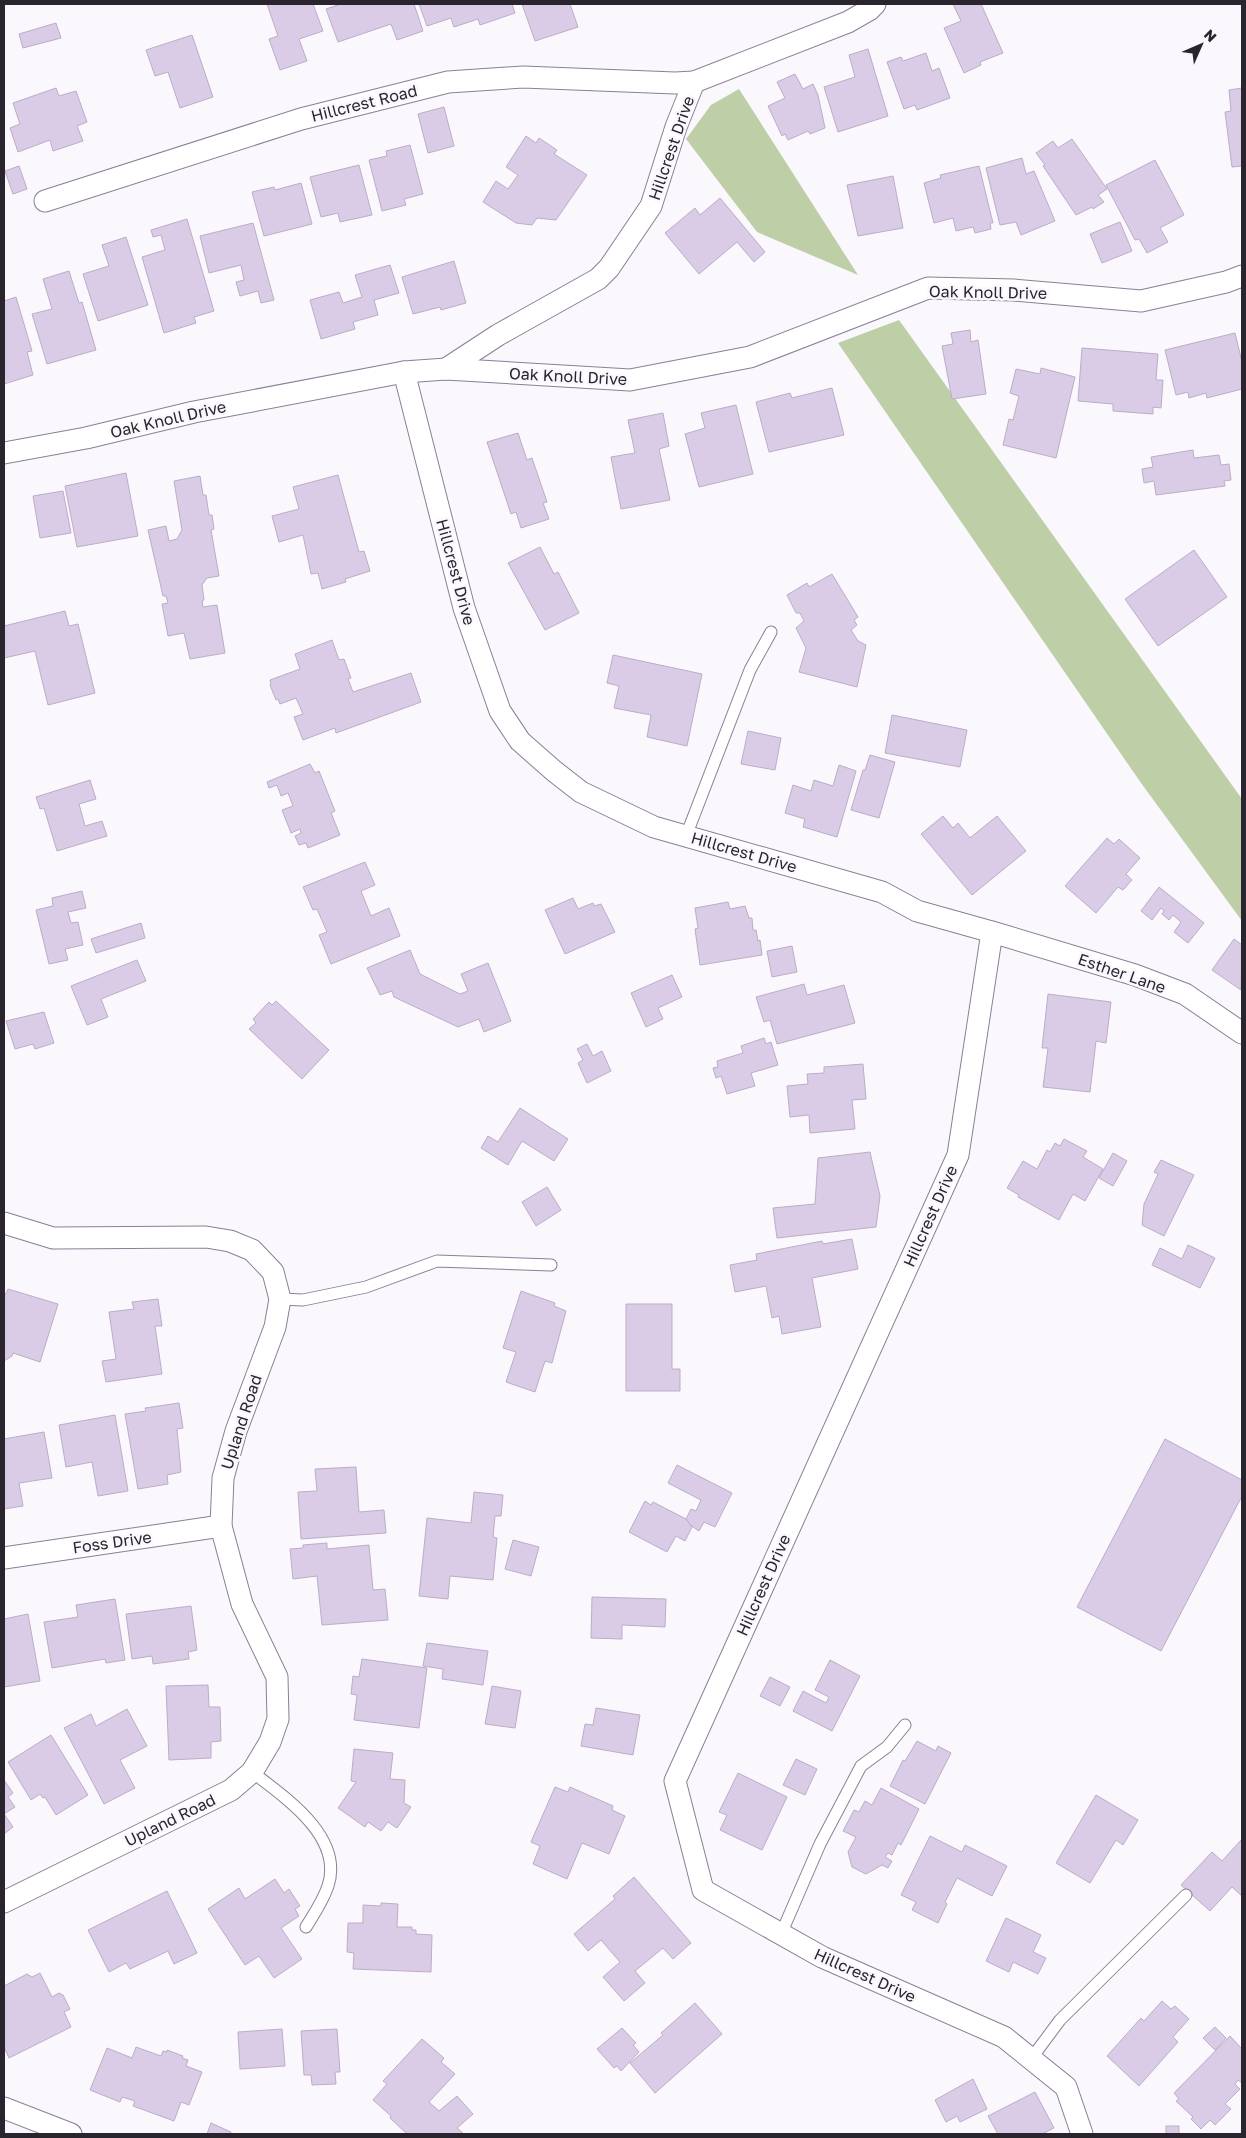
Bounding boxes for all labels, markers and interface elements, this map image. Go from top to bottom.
north arrow [1176,20,1226,70]
text: N [1201,26,1220,45]
street label: Hillcrest Road [309,80,419,126]
street label: Hillcrest Drive [644,93,698,203]
street label: Oak Knoll Drive [929,281,1047,303]
street label: Oak Knoll Drive [508,363,628,389]
street label: Oak Knoll Drive [108,396,228,442]
street label: Hillcrest Drive [432,517,480,627]
street label: Hillcrest Drive [689,827,799,877]
street label: Esther Lane [1076,949,1168,997]
street label: Hillcrest Drive [899,1162,961,1270]
street label: Upland Road [216,1372,266,1472]
street label: Foss Drive [71,1527,153,1557]
street label: Hillcrest Drive [732,1531,794,1639]
street label: Upland Road [121,1789,219,1851]
street label: Hillcrest Drive [811,1944,919,2006]

